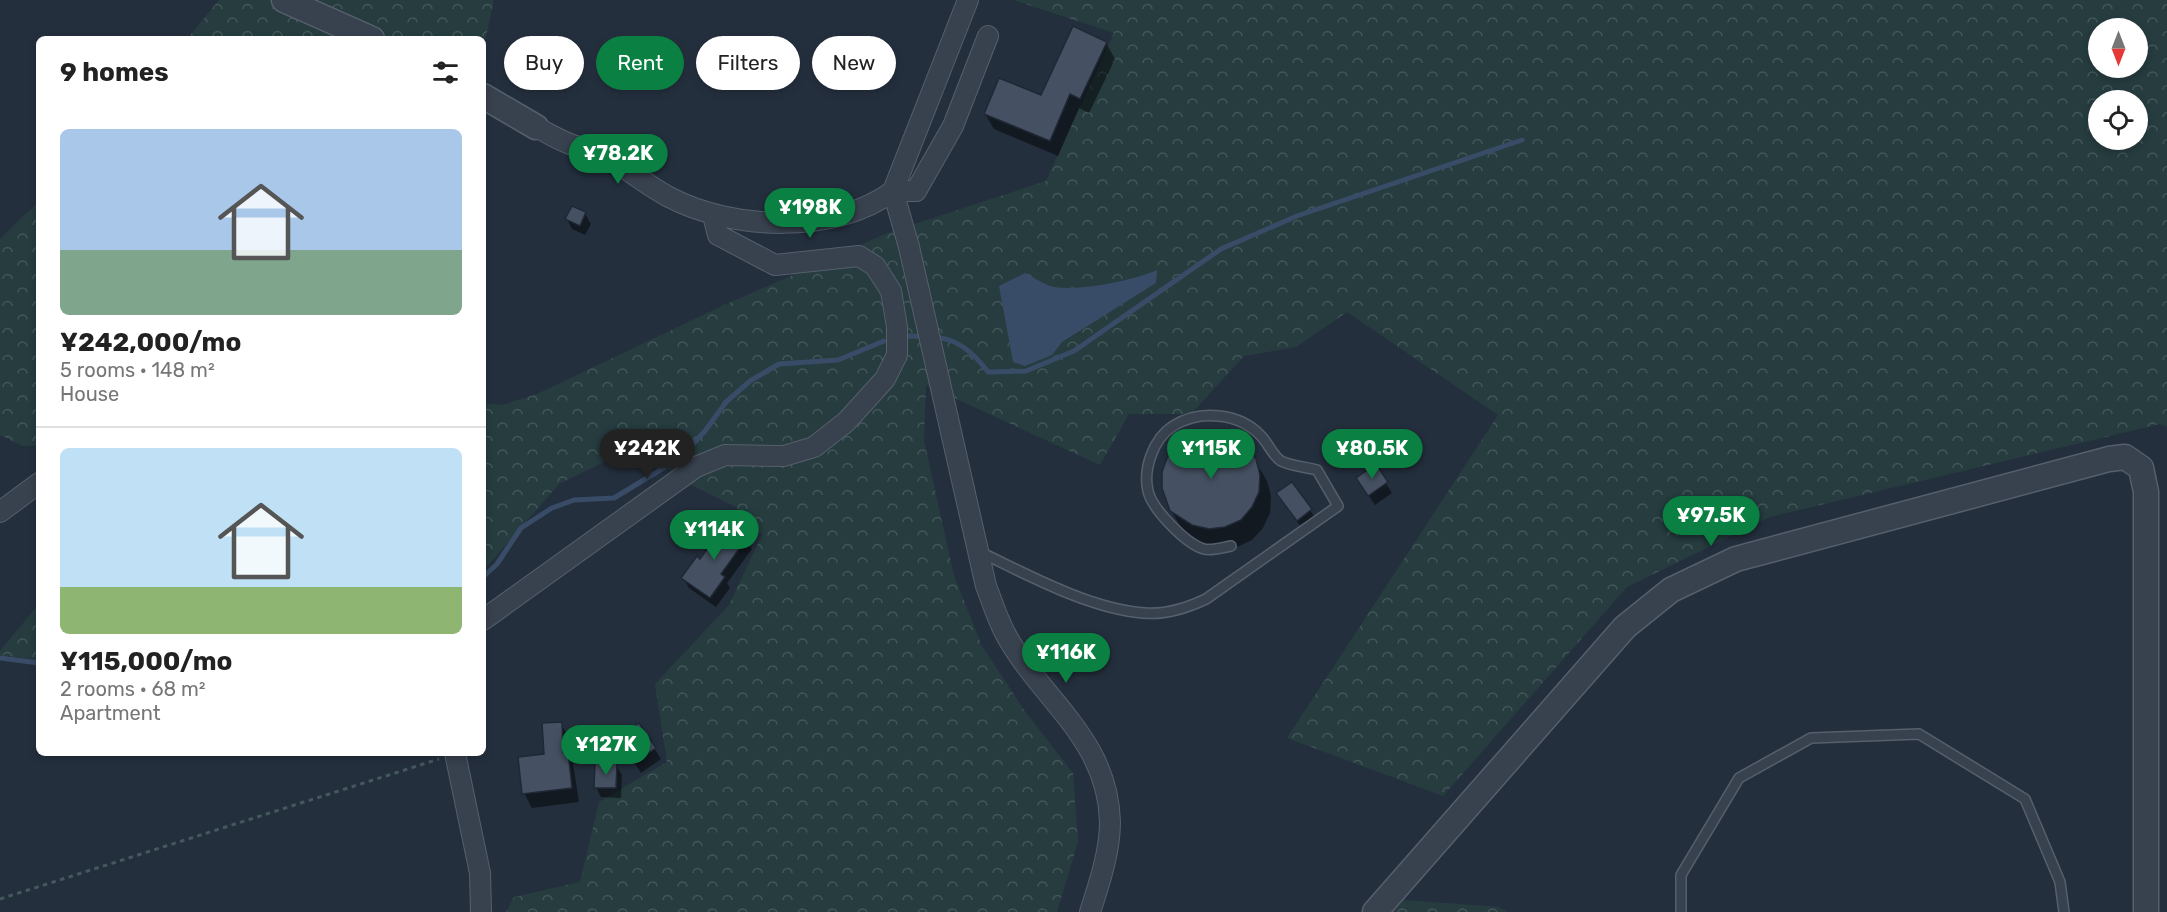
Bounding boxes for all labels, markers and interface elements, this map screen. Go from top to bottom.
north arrow [2088,18,2148,78]
map controls [2088,18,2148,150]
chip: Buy [504,36,584,90]
chip: Rent [596,36,684,90]
chip: Filters [696,36,800,90]
chip: New [812,36,896,90]
icon: filters [429,56,462,89]
text: 9 homes [60,57,169,88]
button: locate [2088,90,2148,150]
pin: ¥78.2K [569,134,667,185]
text: ¥78.2K [583,141,653,165]
icon: home [207,168,315,276]
pin: ¥198K [768,188,852,239]
text: ¥198K [778,195,842,219]
text: ¥242,000/mo [60,327,241,358]
text: 5 rooms · 148 m² [60,358,215,382]
text: House [60,382,119,406]
pin: ¥242K [605,429,689,480]
pin: ¥115K [1169,429,1253,480]
pin: ¥80.5K [1323,429,1421,480]
text: ¥242K [614,436,680,460]
text: ¥115K [1181,436,1241,460]
text: ¥80.5K [1336,436,1408,460]
icon: home [207,487,315,595]
pin: ¥97.5K [1662,496,1760,547]
text: ¥97.5K [1677,503,1745,527]
pin: ¥114K [672,510,756,561]
text: ¥114K [684,517,744,541]
pin: ¥116K [1024,633,1108,684]
text: ¥116K [1036,640,1096,664]
text: ¥115,000/mo [60,646,232,677]
text: 2 rooms · 68 m² [60,677,206,701]
text: Apartment [60,701,161,725]
pin: ¥127K [564,725,648,776]
text: ¥127K [575,732,637,756]

